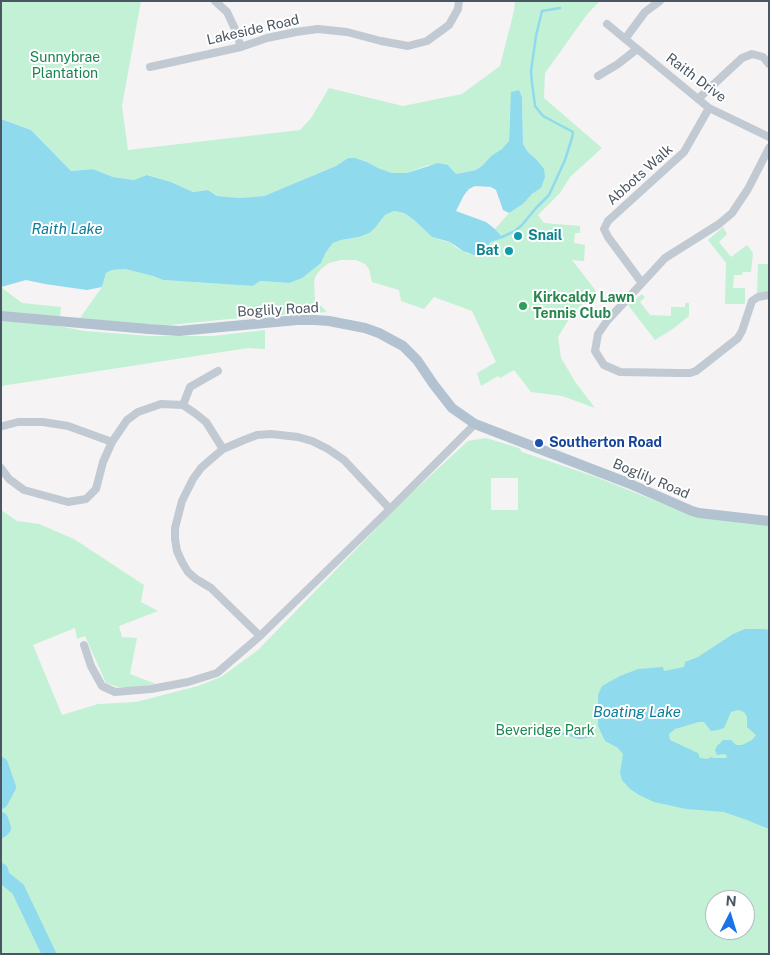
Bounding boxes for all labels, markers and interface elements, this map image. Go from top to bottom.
street label: Lakeside Road [205,11,301,49]
park label: Sunnybrae Plantation [30,50,100,82]
street label: Raith Drive [663,50,729,106]
street label: Abbots Walk [604,141,676,209]
water label: Raith Lake [31,220,103,238]
place label: Snail [528,228,562,244]
marker: Snail [512,230,524,242]
place label: Bat [476,243,499,259]
marker: Bat [503,245,515,257]
place label: Kirkcaldy Lawn Tennis Club [533,290,635,322]
street label: Boglily Road [237,299,319,321]
marker: Kirkcaldy Lawn Tennis Club [517,300,529,312]
place label: Southerton Road [549,435,662,451]
marker: Southerton Road [533,437,545,449]
street label: Boglily Road [610,455,692,503]
water label: Boating Lake [593,703,681,721]
park label: Beveridge Park [495,723,595,739]
north arrow [705,890,755,940]
text: N [725,893,737,909]

